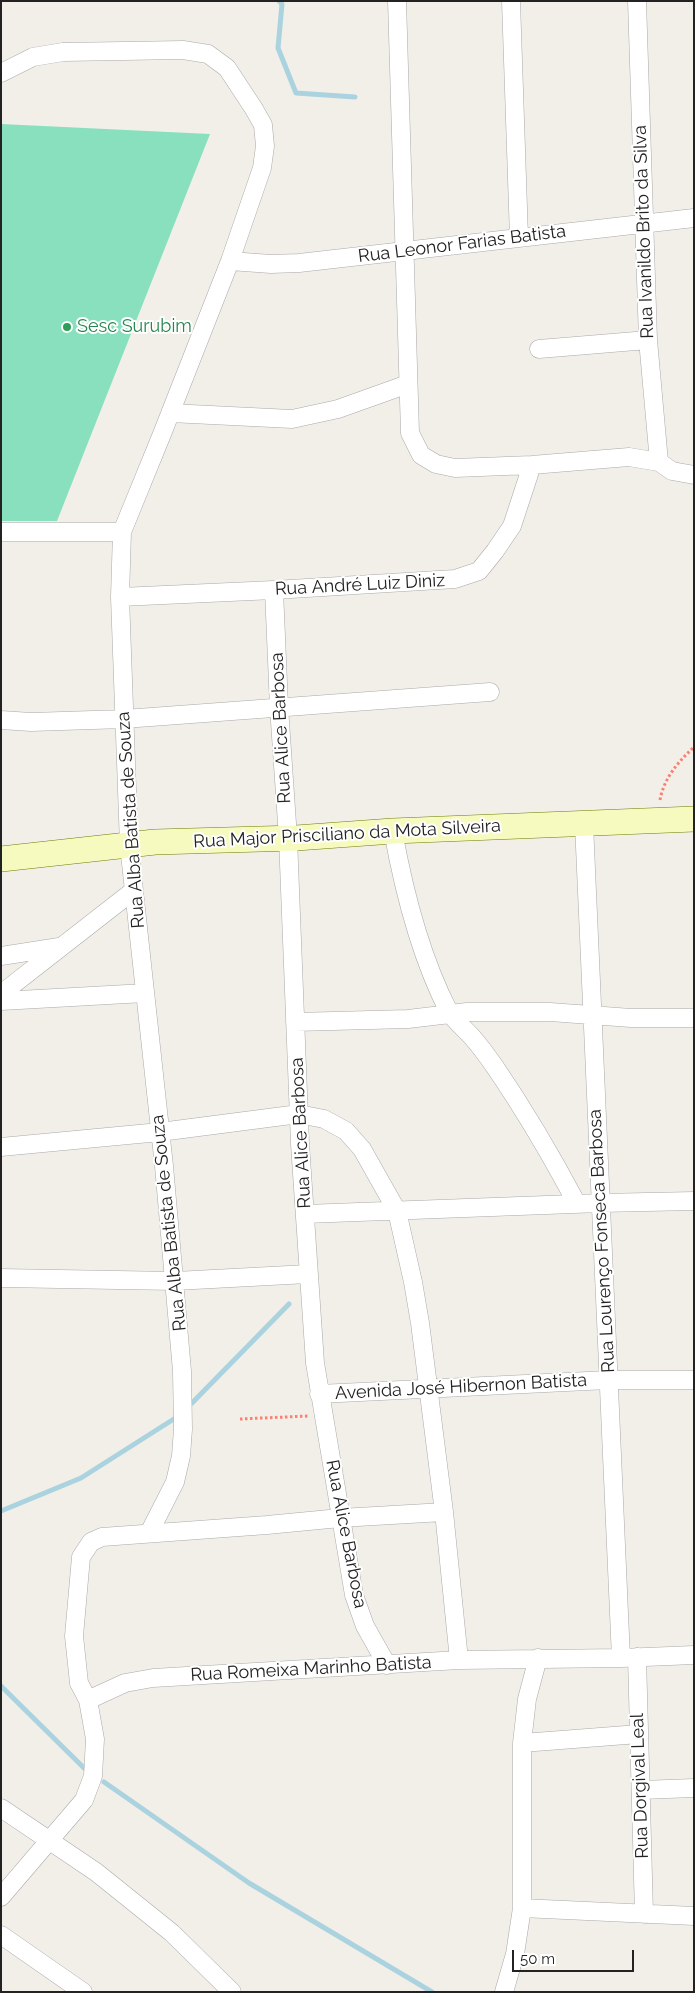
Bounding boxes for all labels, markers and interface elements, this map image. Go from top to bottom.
street label: Rua Ivanildo Brito da Silva [629,125,659,339]
street label: Rua Leonor Farias Batista [357,221,567,267]
place label: Sesc Surubim [77,316,192,338]
marker: Sesc Surubim [61,321,73,333]
street label: Rua André Luiz Diniz [274,570,446,600]
street label: Rua Alice Barbosa [266,652,296,804]
street label: Rua Alba Batista de Souza [113,711,149,929]
street label: Rua Major Prisciliano da Mota Silveira [193,815,501,853]
street label: Rua Alice Barbosa [286,1057,316,1209]
street label: Rua Lourenço Fonseca Barbosa [584,1109,620,1373]
street label: Rua Alba Batista de Souza [147,1114,191,1332]
street label: Avenida José Hibernon Batista [335,1370,587,1404]
street label: Rua Alice Barbosa [321,1458,371,1610]
street label: Rua Romeixa Marinho Batista [190,1652,432,1686]
street label: Rua Dorgival Leal [627,1713,653,1859]
scale bar [515,1940,638,1972]
text: 50 m [520,1950,555,1968]

